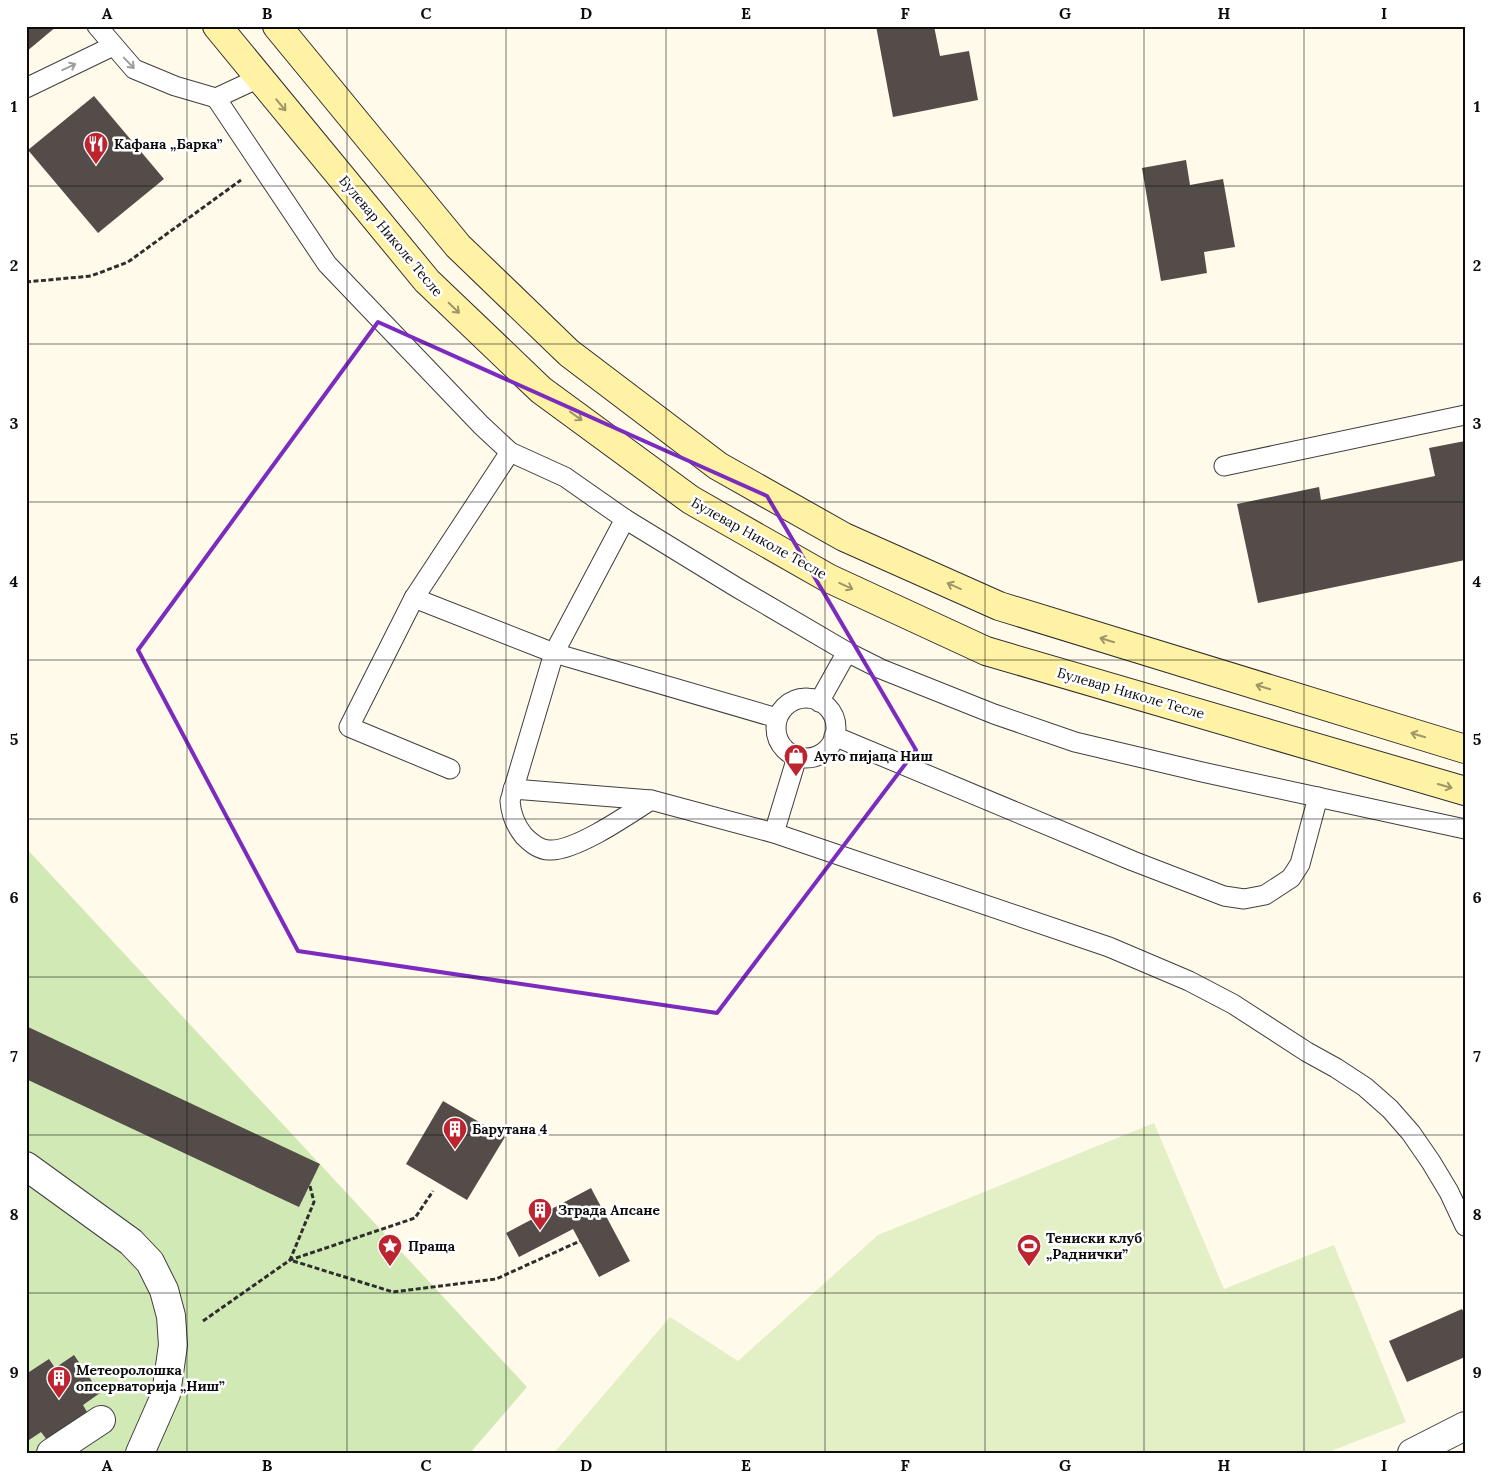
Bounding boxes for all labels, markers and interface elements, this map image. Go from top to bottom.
text: A [102,3,113,23]
text: B [262,3,273,23]
text: C [420,3,432,23]
text: D [580,3,592,23]
text: E [741,3,751,23]
text: F [900,3,910,23]
text: G [1059,3,1071,23]
text: H [1218,3,1231,23]
text: I [1381,3,1387,23]
one-way arrow [123,57,135,69]
one-way arrow [62,62,77,72]
text: 1 [11,96,17,116]
text: 1 [1474,96,1480,116]
one-way arrow [275,98,287,111]
restaurant icon: Кафана „Барка” [83,131,109,165]
place label: Кафана „Барка” [114,135,223,153]
street label: Булевар Николе Тесле [335,172,447,300]
text: 2 [10,255,18,275]
text: 2 [1473,255,1481,275]
one-way arrow [448,302,461,314]
one-way arrow [569,411,583,421]
text: 3 [10,413,19,433]
text: 3 [1473,413,1482,433]
street label: Булевар Николе Тесле [688,493,830,583]
text: 4 [10,571,19,591]
text: 4 [1473,571,1482,591]
one-way arrow [947,581,962,591]
one-way arrow [838,582,853,591]
one-way arrow [1100,634,1116,644]
street label: Булевар Николе Тесле [1055,663,1207,723]
one-way arrow [1255,682,1271,692]
text: 5 [10,729,19,749]
text: 5 [1473,729,1482,749]
one-way arrow [1411,730,1427,739]
shop icon: Ауто пијаца Ниш [783,743,809,777]
place label: Ауто пијаца Ниш [814,747,933,765]
one-way arrow [1437,781,1453,791]
text: 6 [9,887,19,907]
text: 6 [1472,887,1482,907]
text: 7 [10,1046,18,1066]
text: 7 [1473,1046,1481,1066]
building icon: Барутана 4 [442,1116,468,1150]
place label: Барутана 4 [472,1120,548,1138]
building icon: Зграда Апсане [527,1197,553,1231]
place label: Зграда Апсане [558,1201,661,1219]
text: 8 [9,1204,19,1224]
text: 8 [1472,1204,1482,1224]
place label: Тениски клуб „Раднички” [1046,1229,1142,1263]
place icon: Праща [377,1233,403,1267]
sports icon: Тениски клуб „Раднички” [1016,1233,1042,1267]
place label: Праща [408,1237,456,1255]
place label: Метеоролошка опсерваторија „Ниш” [76,1361,225,1395]
text: 9 [9,1362,19,1382]
text: 9 [1472,1362,1482,1382]
building icon: Метеоролошка опсерваторија „Ниш” [46,1365,72,1399]
text: A [102,1455,113,1475]
text: B [262,1455,273,1475]
text: C [420,1455,432,1475]
text: D [580,1455,592,1475]
text: E [741,1455,751,1475]
text: F [900,1455,910,1475]
text: G [1059,1455,1071,1475]
text: H [1218,1455,1231,1475]
text: I [1381,1455,1387,1475]

